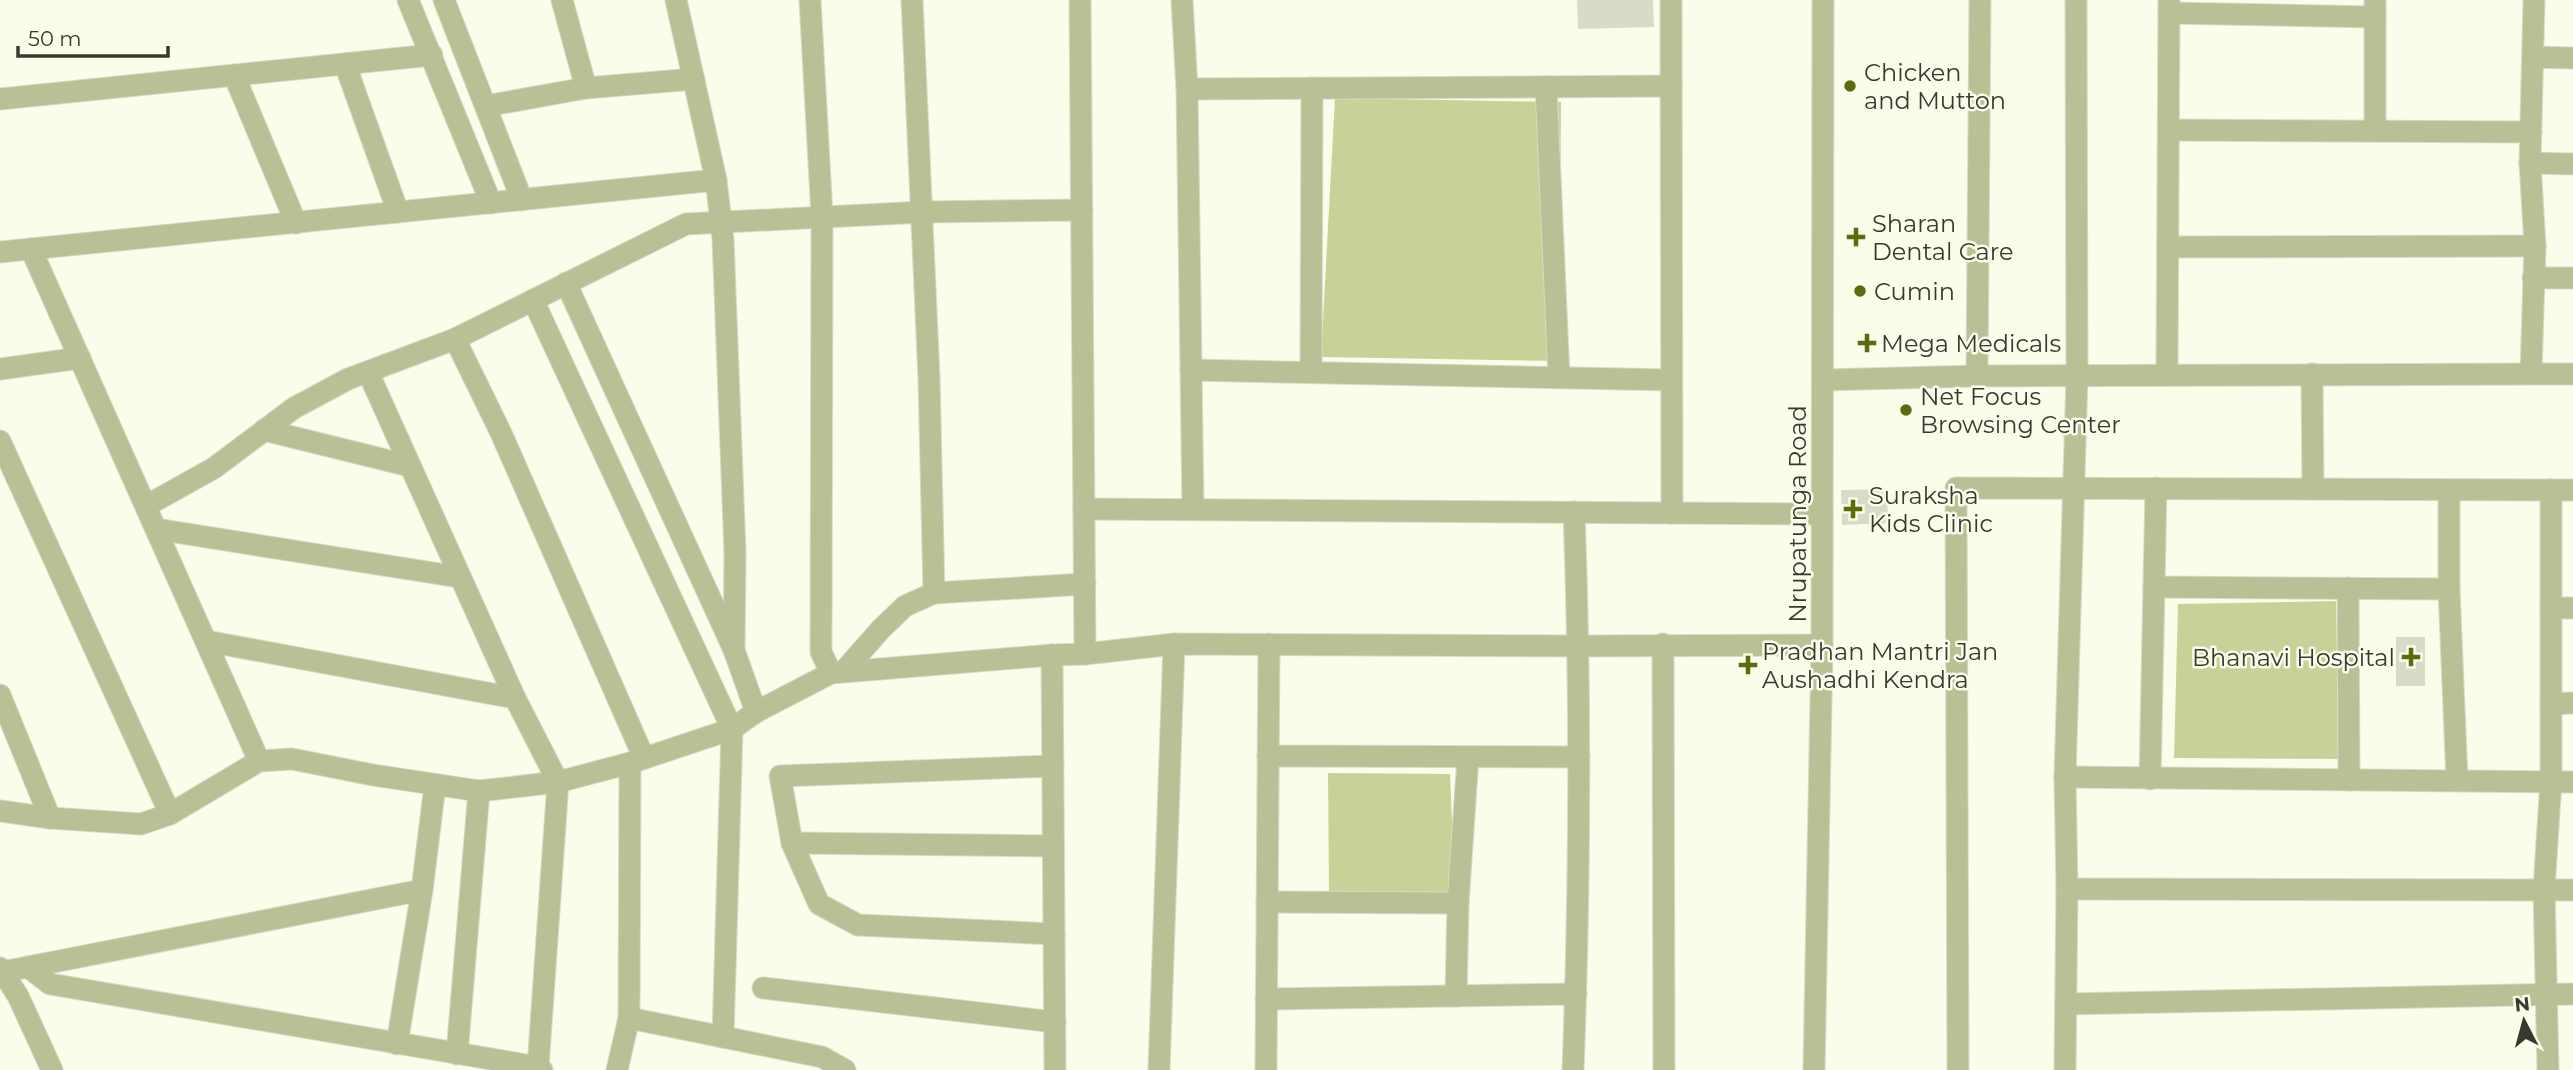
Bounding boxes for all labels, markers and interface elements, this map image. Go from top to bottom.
scale bar [18,14,168,58]
text: 50 m [28,26,82,51]
place label: Chicken and Mutton [1864,58,2006,115]
marker: Chicken and Mutton [1842,78,1858,94]
place label: Sharan Dental Care [1872,209,2014,266]
marker: Sharan Dental Care [1846,227,1866,247]
place label: Cumin [1874,277,1955,306]
marker: Cumin [1852,283,1868,299]
place label: Mega Medicals [1881,329,2061,358]
marker: Mega Medicals [1859,335,1875,351]
place label: Net Focus Browsing Center [1920,382,2121,439]
marker: Net Focus Browsing Center [1898,402,1914,418]
street label: Nrupatunga Road [1783,405,1812,623]
place label: Suraksha Kids Clinic [1869,481,1993,538]
marker: Suraksha Kids Clinic [1843,499,1863,519]
place label: Pradhan Mantri Jan Aushadhi Kendra [1762,637,1998,694]
place label: Bhanavi Hospital [2192,643,2395,672]
marker: Bhanavi Hospital [2401,647,2421,667]
marker: Pradhan Mantri Jan Aushadhi Kendra [1740,657,1756,673]
north arrow [2489,986,2559,1056]
text: N [2513,992,2531,1017]

